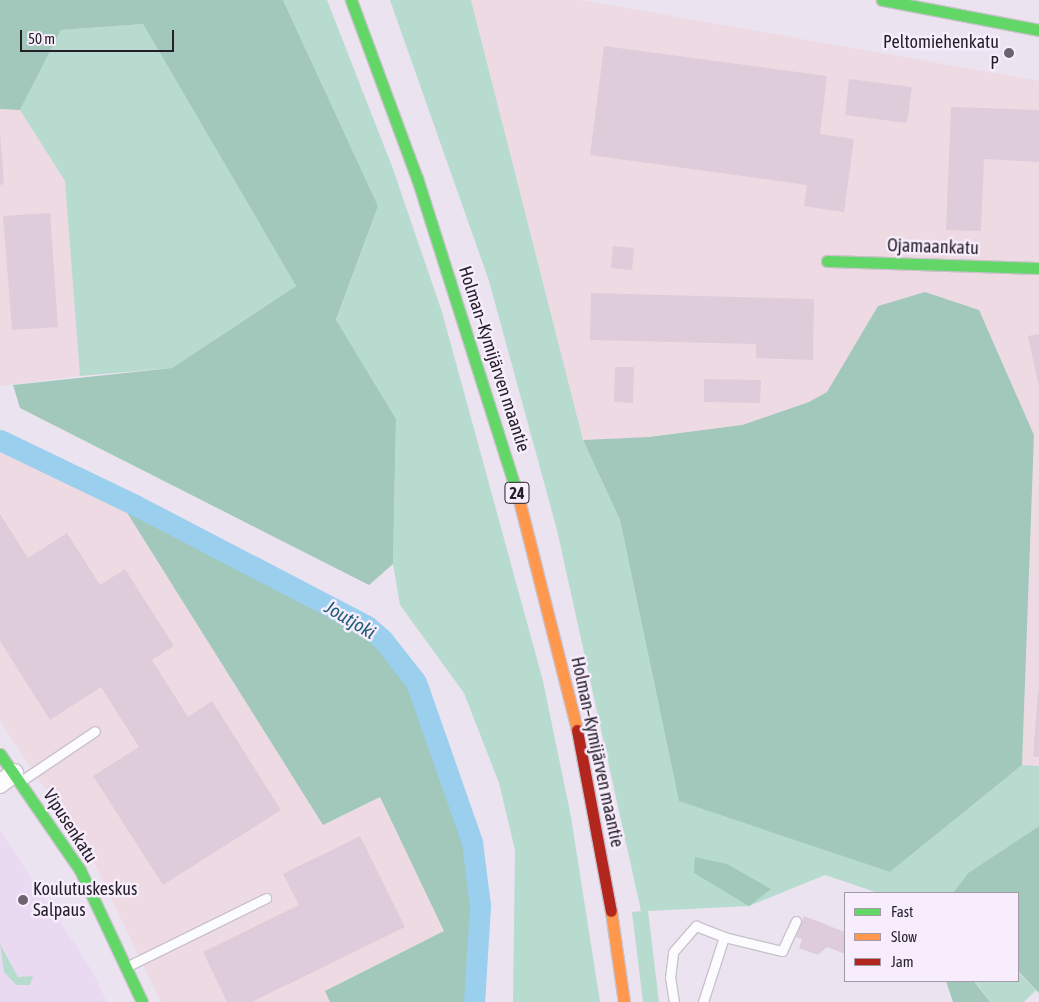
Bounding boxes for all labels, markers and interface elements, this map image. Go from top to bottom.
scale bar [22,20,176,52]
text: 50 m [28,30,55,47]
place label: Peltomiehenkatu P [883,32,999,74]
marker: Peltomiehenkatu P [1003,47,1015,59]
street label: Ojamaankatu [887,235,979,259]
street label: Holman–Kymijärven maantie [454,263,534,455]
road number: 24 [503,479,531,506]
water label: Joutjoki [321,596,379,644]
street label: Holman–Kymijärven maantie [566,655,628,849]
street label: Vipusenkatu [38,785,102,867]
place label: Koulutuskeskus Salpaus [33,879,137,922]
legend [844,892,1019,982]
marker: Koulutuskeskus Salpaus [17,894,29,906]
text: Fast [891,903,913,920]
text: Slow [891,928,917,945]
text: Jam [891,953,914,970]

